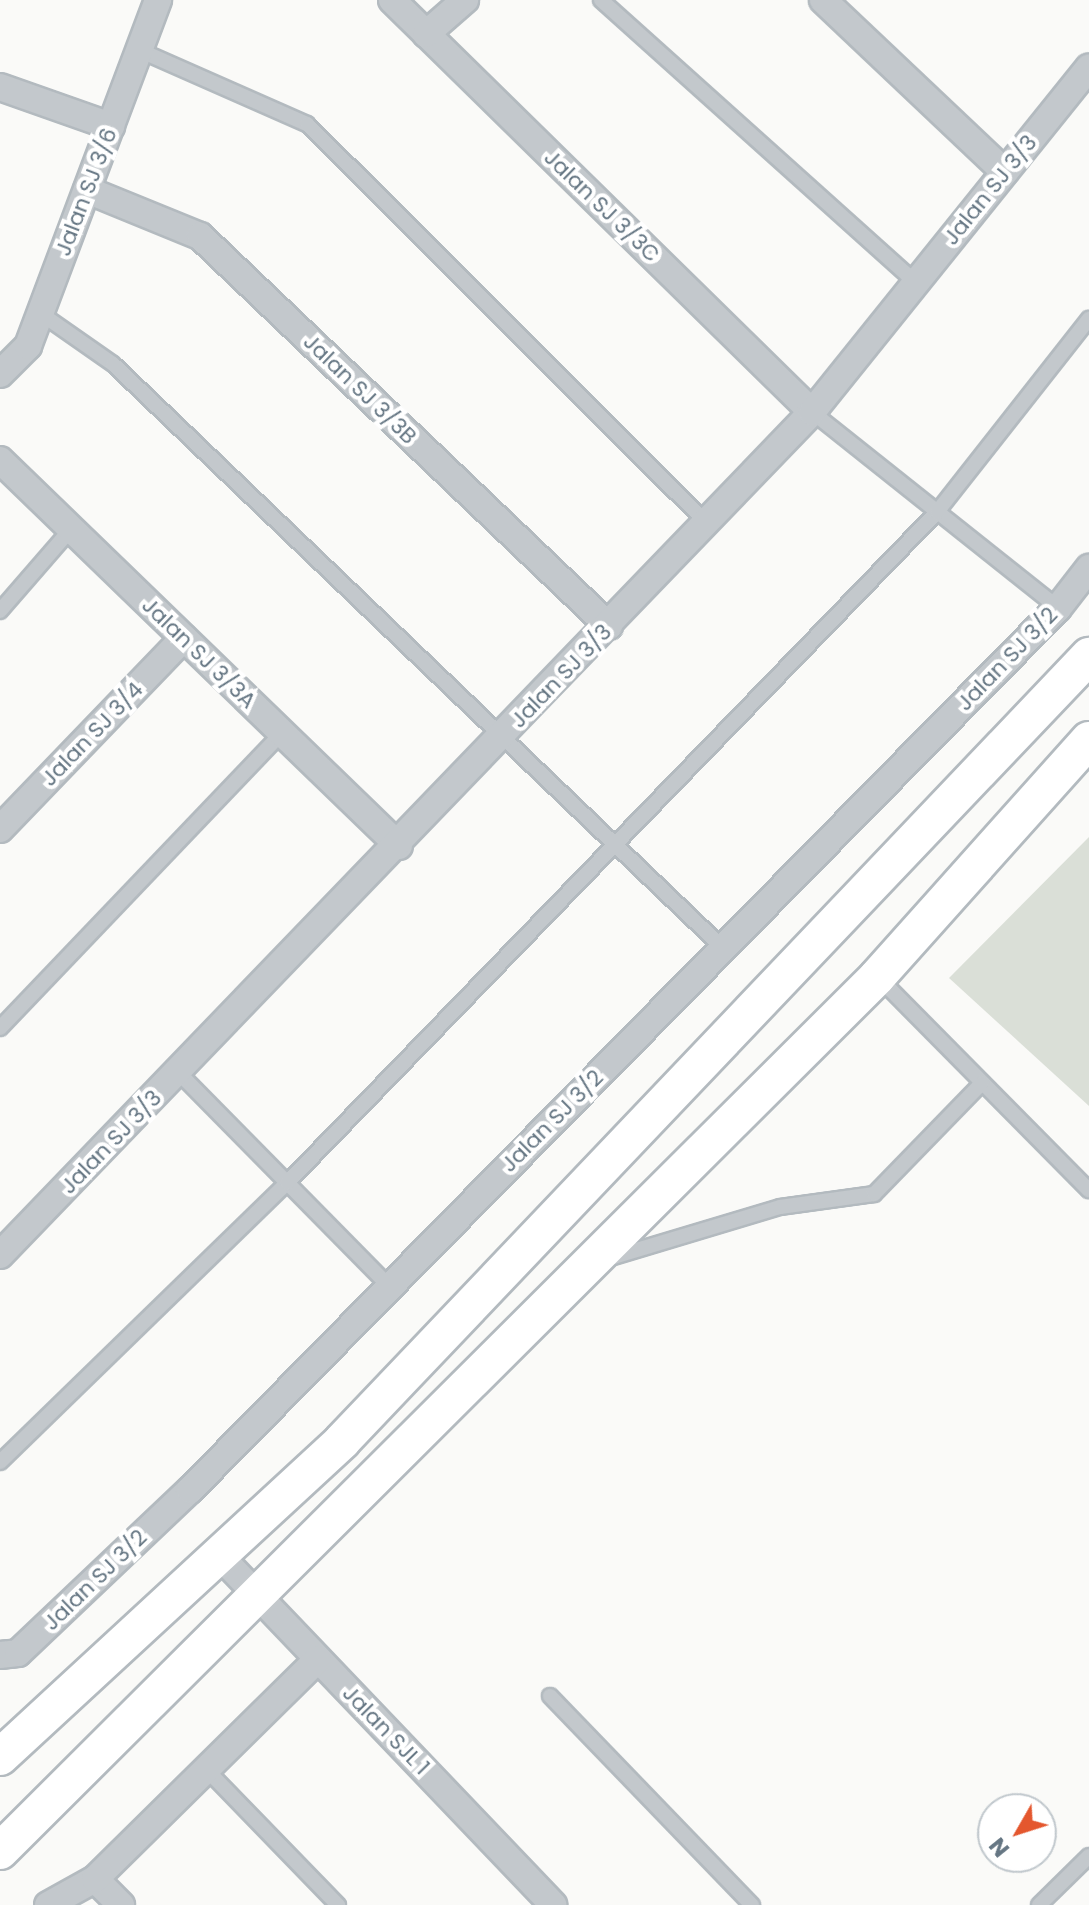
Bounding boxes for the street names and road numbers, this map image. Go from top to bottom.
street label: Jalan SJ 3/6 [50,124,122,260]
street label: Jalan SJ 3/3 [938,130,1042,250]
street label: Jalan SJ 3/3C [539,144,665,268]
street label: Jalan SJ 3/3B [298,328,422,450]
street label: Jalan SJ 3/3A [136,592,262,714]
street label: Jalan SJ 3/2 [951,602,1063,716]
street label: Jalan SJ 3/3 [505,619,617,733]
street label: Jalan SJ 3/4 [36,676,148,792]
street label: Jalan SJ 3/2 [496,1065,608,1177]
street label: Jalan SJ 3/3 [55,1085,167,1199]
street label: Jalan SJ 3/2 [38,1524,152,1636]
street label: Jalan SJL 1 [337,1680,435,1780]

